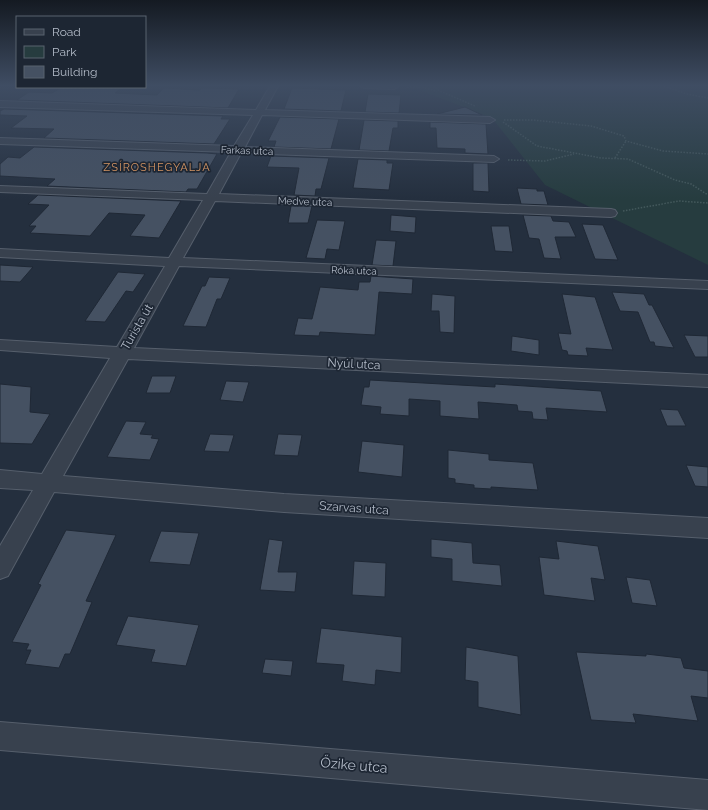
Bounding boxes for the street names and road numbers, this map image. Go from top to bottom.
street label: Farkas utca [221,144,273,157]
street label: Medve utca [278,195,332,208]
street label: Róka utca [331,264,377,277]
street label: Turista út [118,301,156,353]
street label: Nyúl utca [327,356,381,372]
street label: Szarvas utca [319,499,389,517]
street label: Őzike utca [320,753,388,776]

